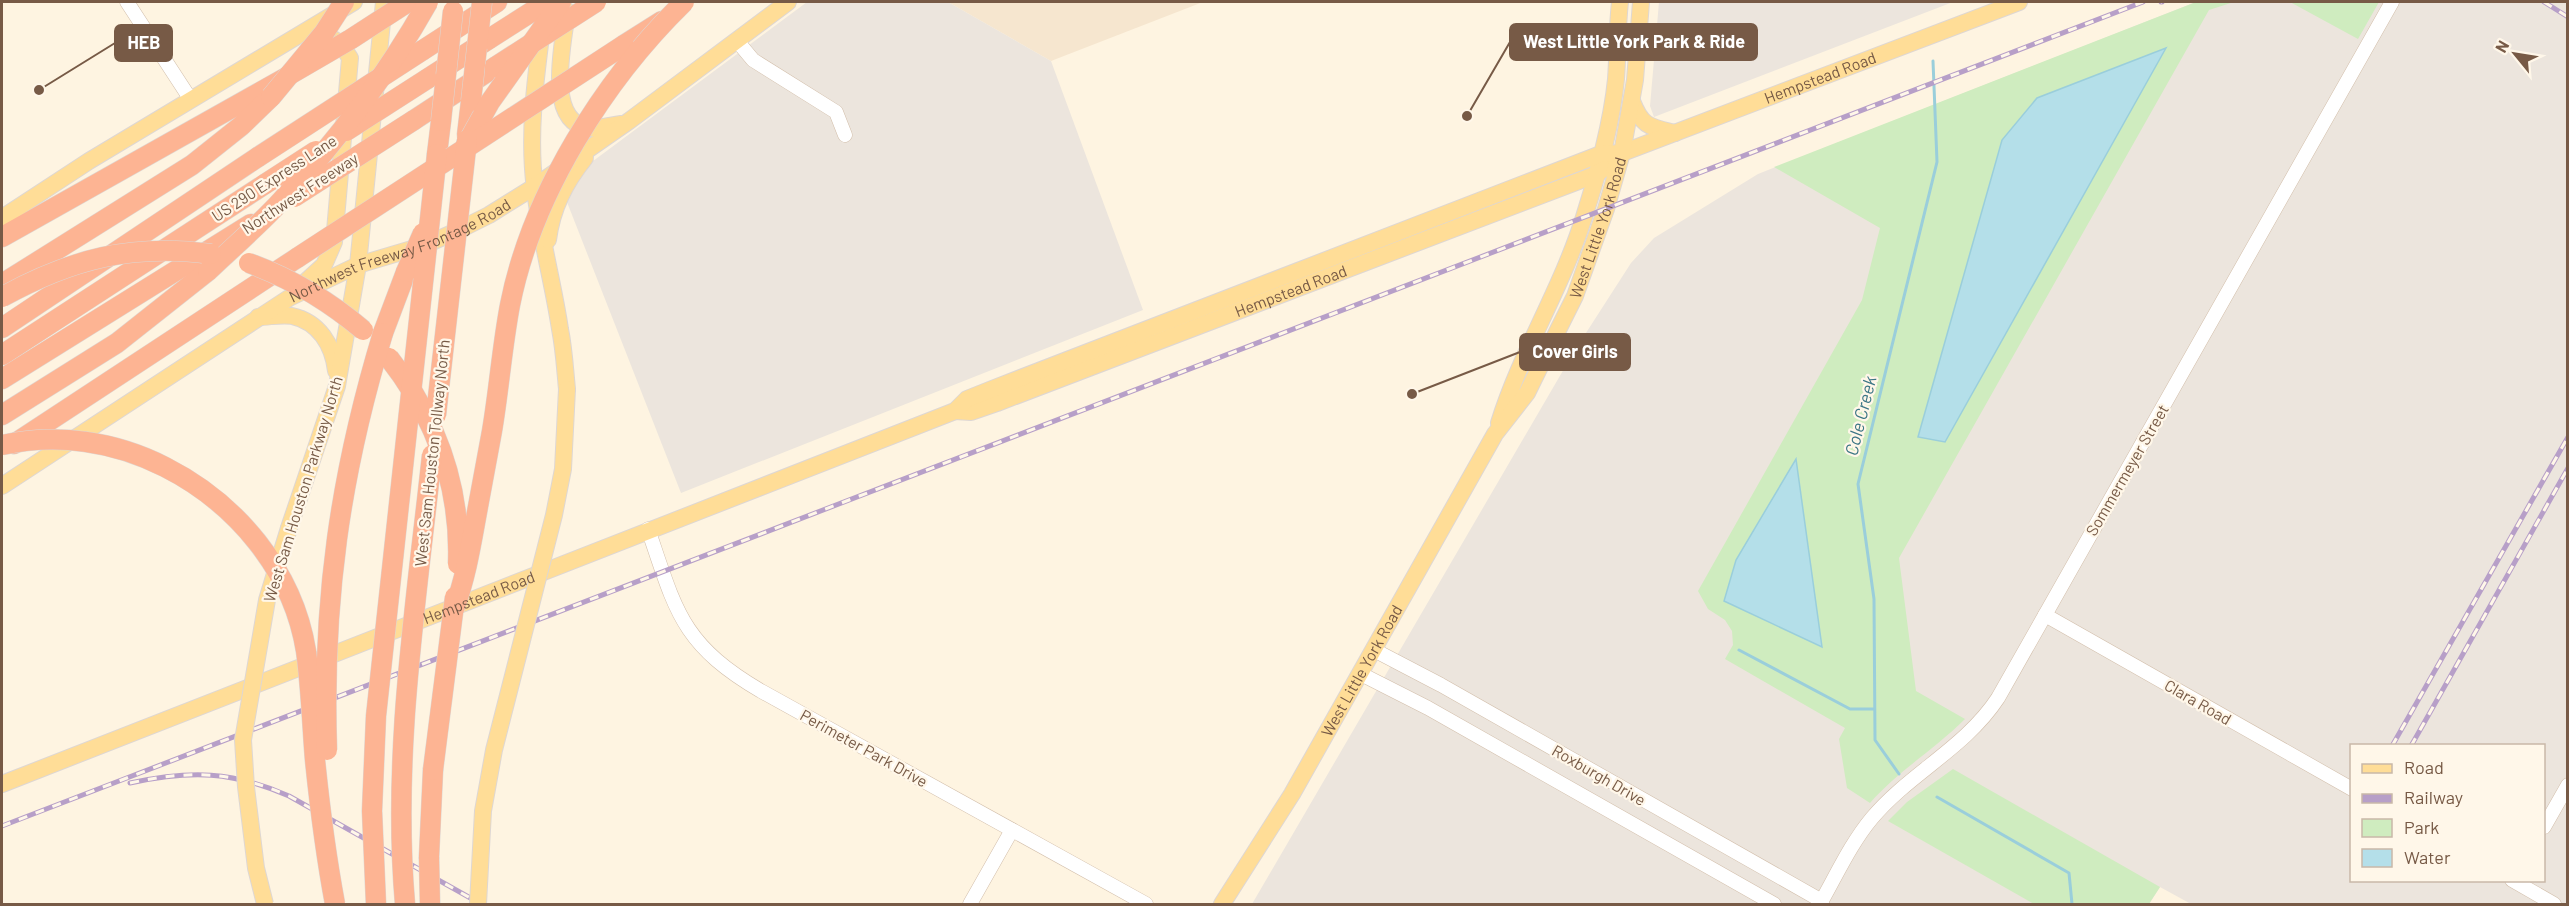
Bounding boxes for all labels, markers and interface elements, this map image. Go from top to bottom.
callout: West Little York Park & Ride [1510,24,1757,60]
north arrow [2485,24,2545,84]
callout: HEB [115,25,172,61]
text: West Little York Park & Ride [1523,30,1745,52]
text: HEB [128,31,160,53]
text: N [2491,37,2512,56]
street label: Hempstead Road [1761,47,1879,107]
street label: US 290 Express Lane [208,130,340,225]
street label: Northwest Freeway [238,148,362,237]
street label: West Little York Road [1565,155,1629,301]
street label: Northwest Freeway Frontage Road [286,194,514,306]
street label: Hempstead Road [1232,260,1349,320]
callout: Cover Girls [1520,334,1630,370]
street label: West Sam Houston Tollway North [410,339,453,567]
text: Cover Girls [1532,340,1618,362]
water label: Cole Creek [1840,373,1881,458]
street label: West Sam Houston Parkway North [259,374,346,604]
street label: Sommermeyer Street [2081,401,2172,539]
street label: Hempstead Road [420,567,537,627]
street label: West Little York Road [1317,601,1406,740]
street label: Clara Road [2161,675,2235,728]
street label: Perimeter Park Drive [797,705,931,790]
street label: Roxburgh Drive [1549,740,1649,809]
legend [2350,744,2545,882]
text: Road [2404,756,2444,778]
text: Railway [2404,786,2463,808]
text: Park [2404,816,2439,838]
text: Water [2404,846,2451,868]

